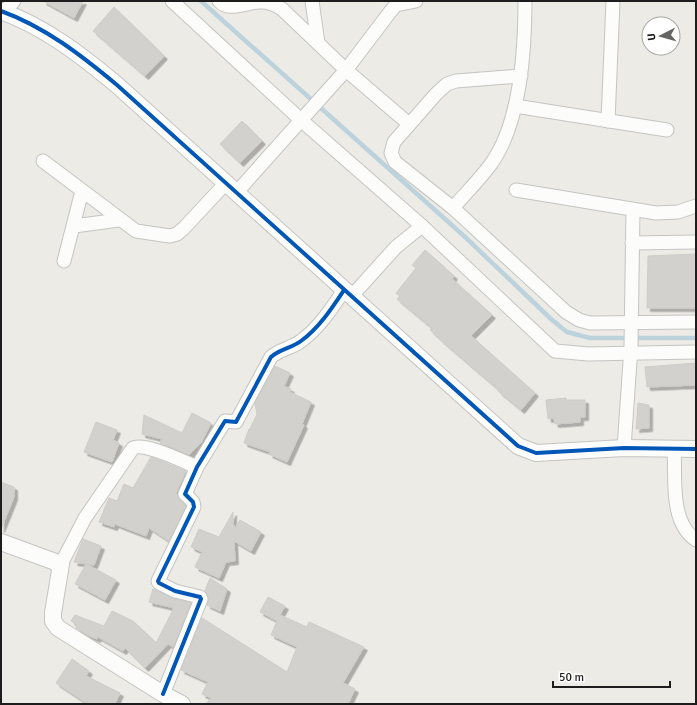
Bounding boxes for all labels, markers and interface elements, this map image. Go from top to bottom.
north arrow [641,16,681,56]
text: U [645,33,658,41]
scale bar [553,663,670,689]
text: 50 m [559,670,584,685]

